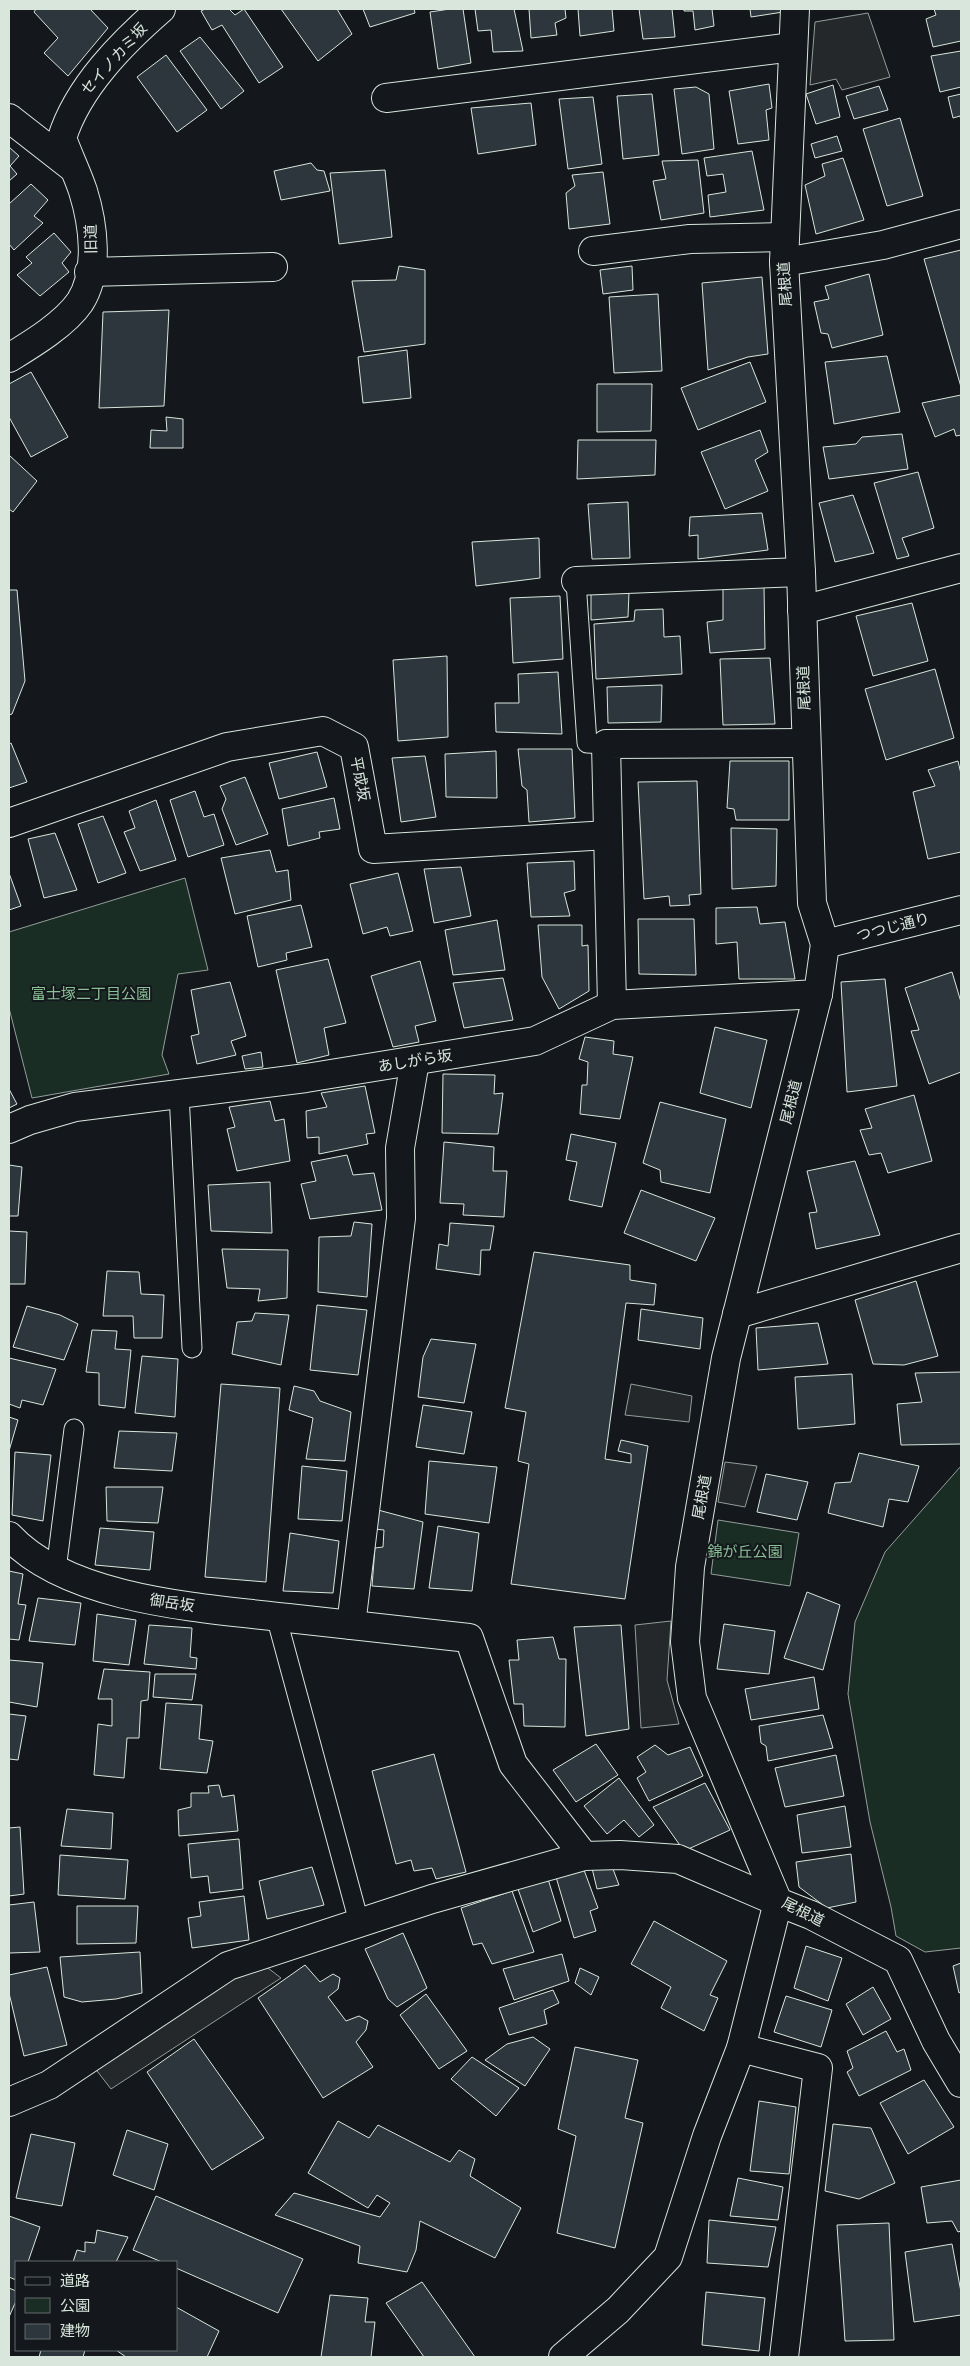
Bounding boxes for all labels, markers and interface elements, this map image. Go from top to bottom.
street label: セイノカミ坂 [76,19,152,100]
street label: 旧道 [81,224,102,254]
street label: 尾根道 [774,261,797,307]
street label: 尾根道 [793,665,816,711]
street label: 平成坂 [345,755,374,803]
street label: つつじ通り [854,908,932,947]
park label: 富士塚二丁目公園 [31,984,151,1005]
street label: あしがら坂 [376,1045,454,1078]
street label: 尾根道 [776,1078,807,1127]
street label: 尾根道 [688,1473,717,1521]
park label: 錦が丘公園 [707,1542,783,1563]
street label: 御岳坂 [148,1590,196,1617]
street label: 尾根道 [778,1893,828,1932]
legend [15,2261,178,2351]
text: 道路 [60,2271,90,2292]
text: 公園 [60,2296,90,2317]
text: 建物 [60,2321,90,2342]

